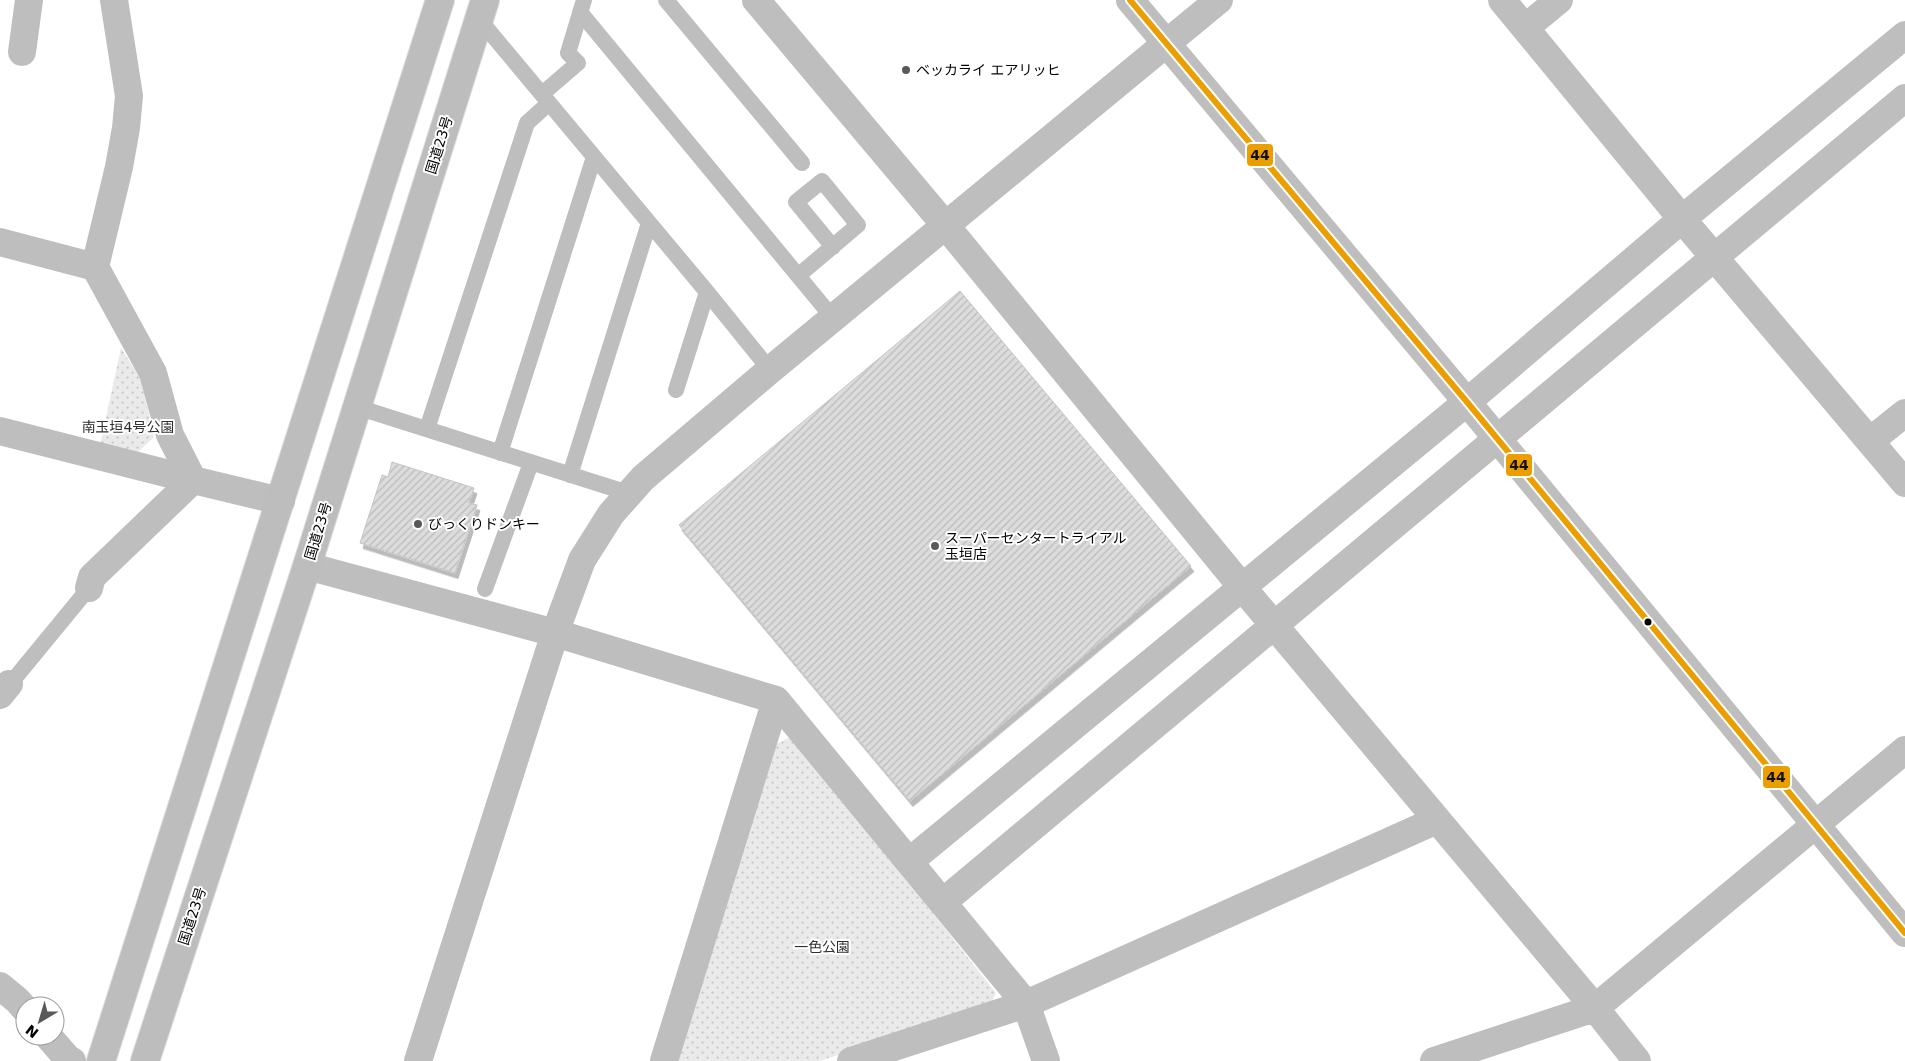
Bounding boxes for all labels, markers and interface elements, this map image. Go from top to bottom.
place label: ベッカライ エアリッヒ [916,62,1060,78]
marker: ベッカライ エアリッヒ [900,64,912,76]
street label: 国道23号 [423,114,455,176]
line badge: 44 [1246,143,1274,167]
text: 44 [1250,147,1270,163]
park label: 南玉垣4号公園 [82,419,174,435]
line badge: 44 [1505,453,1533,477]
text: 44 [1509,457,1529,473]
street label: 国道23号 [302,500,334,562]
place label: びっくりドンキー [428,516,540,532]
marker: びっくりドンキー [412,518,424,530]
place label: スーパーセンタートライアル 玉垣店 [945,530,1127,562]
marker: スーパーセンタートライアル 玉垣店 [929,540,941,552]
unlabelled marker [1643,617,1653,627]
line badge: 44 [1762,765,1791,789]
text: 44 [1766,769,1786,785]
street label: 国道23号 [175,885,209,947]
park label: 一色公園 [794,939,850,955]
north arrow [15,996,65,1046]
text: N [22,1021,42,1041]

